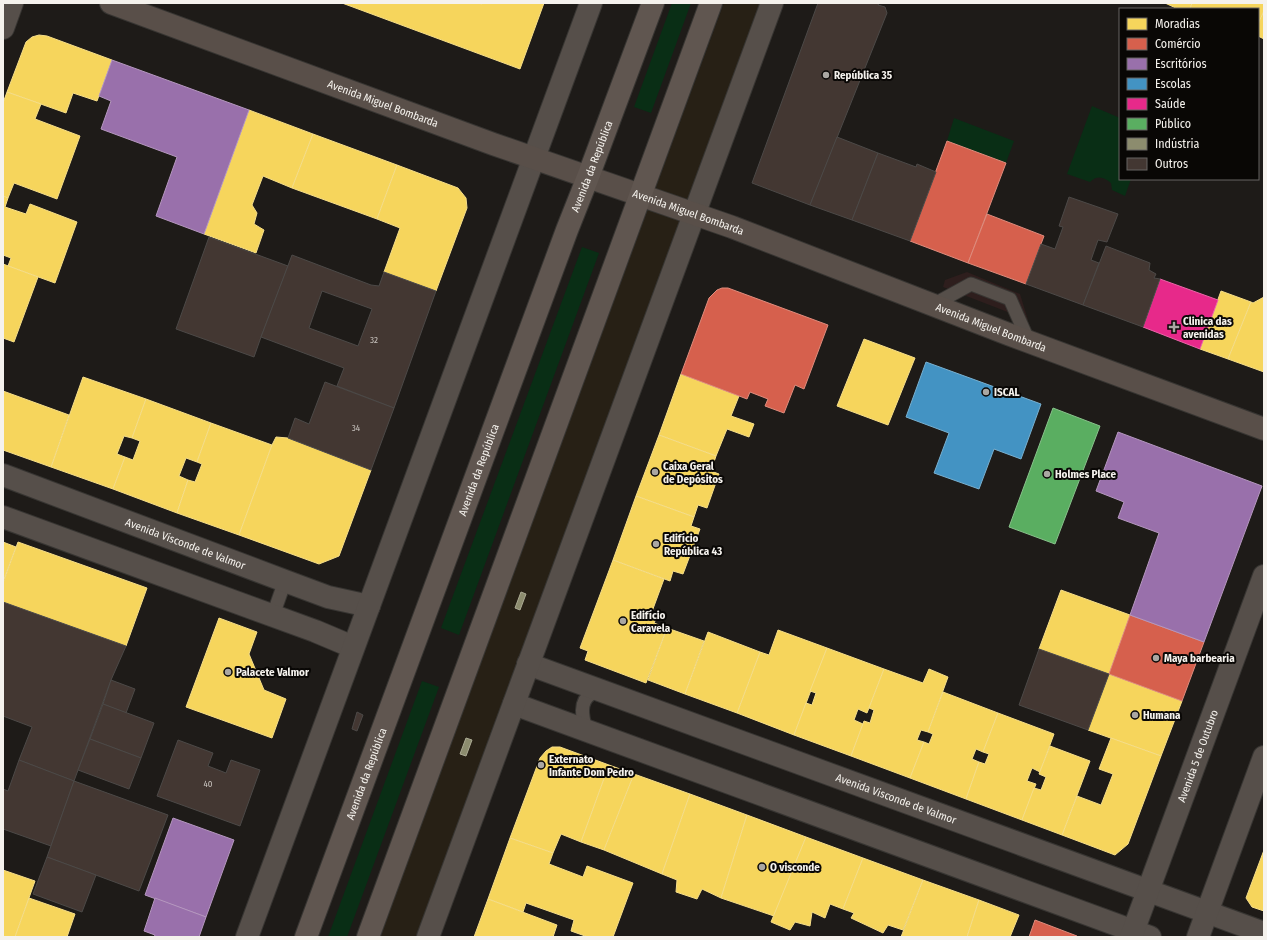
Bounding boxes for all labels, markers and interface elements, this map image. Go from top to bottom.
legend [1119,8,1259,180]
text: Moradias [1155,17,1200,31]
text: Comércio [1155,37,1201,51]
text: Escritórios [1155,57,1207,71]
place label: República 35 [834,69,893,82]
marker: República 35 [821,70,831,80]
street label: Avenida Miguel Bombarda [326,77,440,130]
text: Escolas [1155,77,1191,91]
text: Saúde [1155,97,1186,111]
text: Público [1155,117,1191,131]
street label: Avenida da República [568,119,615,214]
text: Indústria [1155,137,1199,151]
text: Outros [1155,157,1188,171]
street label: Avenida Miguel Bombarda [631,186,746,238]
street label: Avenida Miguel Bombarda [934,300,1048,354]
place label: Clinica das avenidas [1183,315,1232,341]
marker: Clinica das avenidas [1168,321,1180,333]
house number: 32 [370,335,378,345]
place label: ISCAL [994,386,1020,399]
marker: ISCAL [981,387,991,397]
street label: Avenida da República [456,422,501,518]
house number: 34 [352,423,361,433]
place label: Caixa Geral de Depósitos [663,460,723,486]
marker: Caixa Geral de Depósitos [650,467,660,477]
place label: Holmes Place [1055,468,1116,481]
marker: Holmes Place [1042,469,1052,479]
street label: Avenida Visconde de Valmor [124,515,247,572]
place label: Edifício República 43 [664,532,722,558]
marker: Edifício República 43 [651,539,661,549]
place label: Edifício Caravela [631,609,671,635]
marker: Edifício Caravela [618,616,628,626]
place label: Maya barbearia [1164,652,1235,665]
marker: Maya barbearia [1151,653,1161,663]
place label: Palacete Valmor [236,666,310,679]
marker: Palacete Valmor [223,667,233,677]
street label: Avenida 5 de Outubro [1175,708,1221,804]
place label: Humana [1143,709,1181,722]
marker: Humana [1130,710,1140,720]
street label: Avenida da República [343,726,389,821]
place label: Externato Infante Dom Pedro [549,753,634,779]
marker: Externato Infante Dom Pedro [536,760,546,770]
street label: Avenida Visconde de Valmor [834,771,958,827]
house number: 40 [203,779,213,789]
place label: O visconde [770,861,820,874]
marker: O visconde [757,862,767,872]

